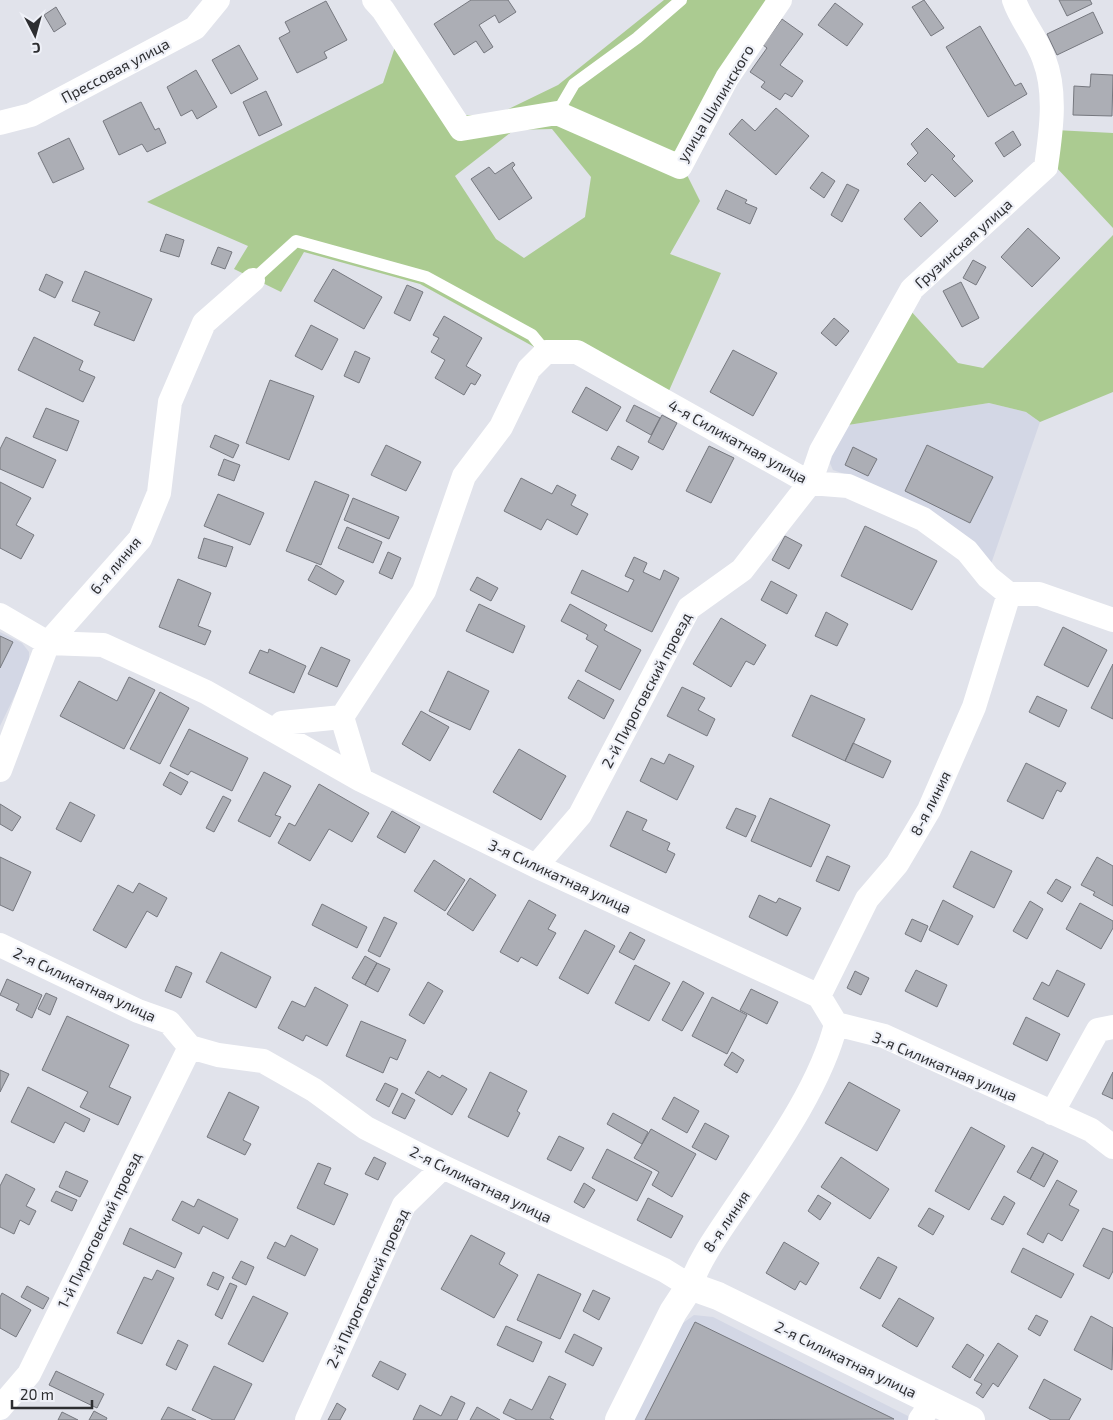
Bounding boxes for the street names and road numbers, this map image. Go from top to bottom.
street label: Прессовая улица [58,34,173,107]
street label: улица Шилинского [673,41,758,165]
street label: Грузинская улица [911,195,1016,292]
street label: 4-я Силикатная улица [665,395,811,488]
street label: 6-я линия [86,533,144,597]
street label: 2-й Пироговский проезд [597,609,695,771]
street label: 8-я линия [906,768,954,838]
street label: 3-я Силикатная улица [485,835,634,918]
street label: 2-я Силикатная улица [10,943,159,1026]
street label: 3-я Силикатная улица [870,1027,1020,1106]
street label: 2-я Силикатная улица [407,1142,555,1227]
street label: 1-й Пироговский проезд [53,1149,145,1311]
street label: 8-я линия [699,1187,753,1255]
street label: 2-й Пироговский проезд [322,1205,412,1371]
street label: 2-я Силикатная улица [772,1317,920,1402]

